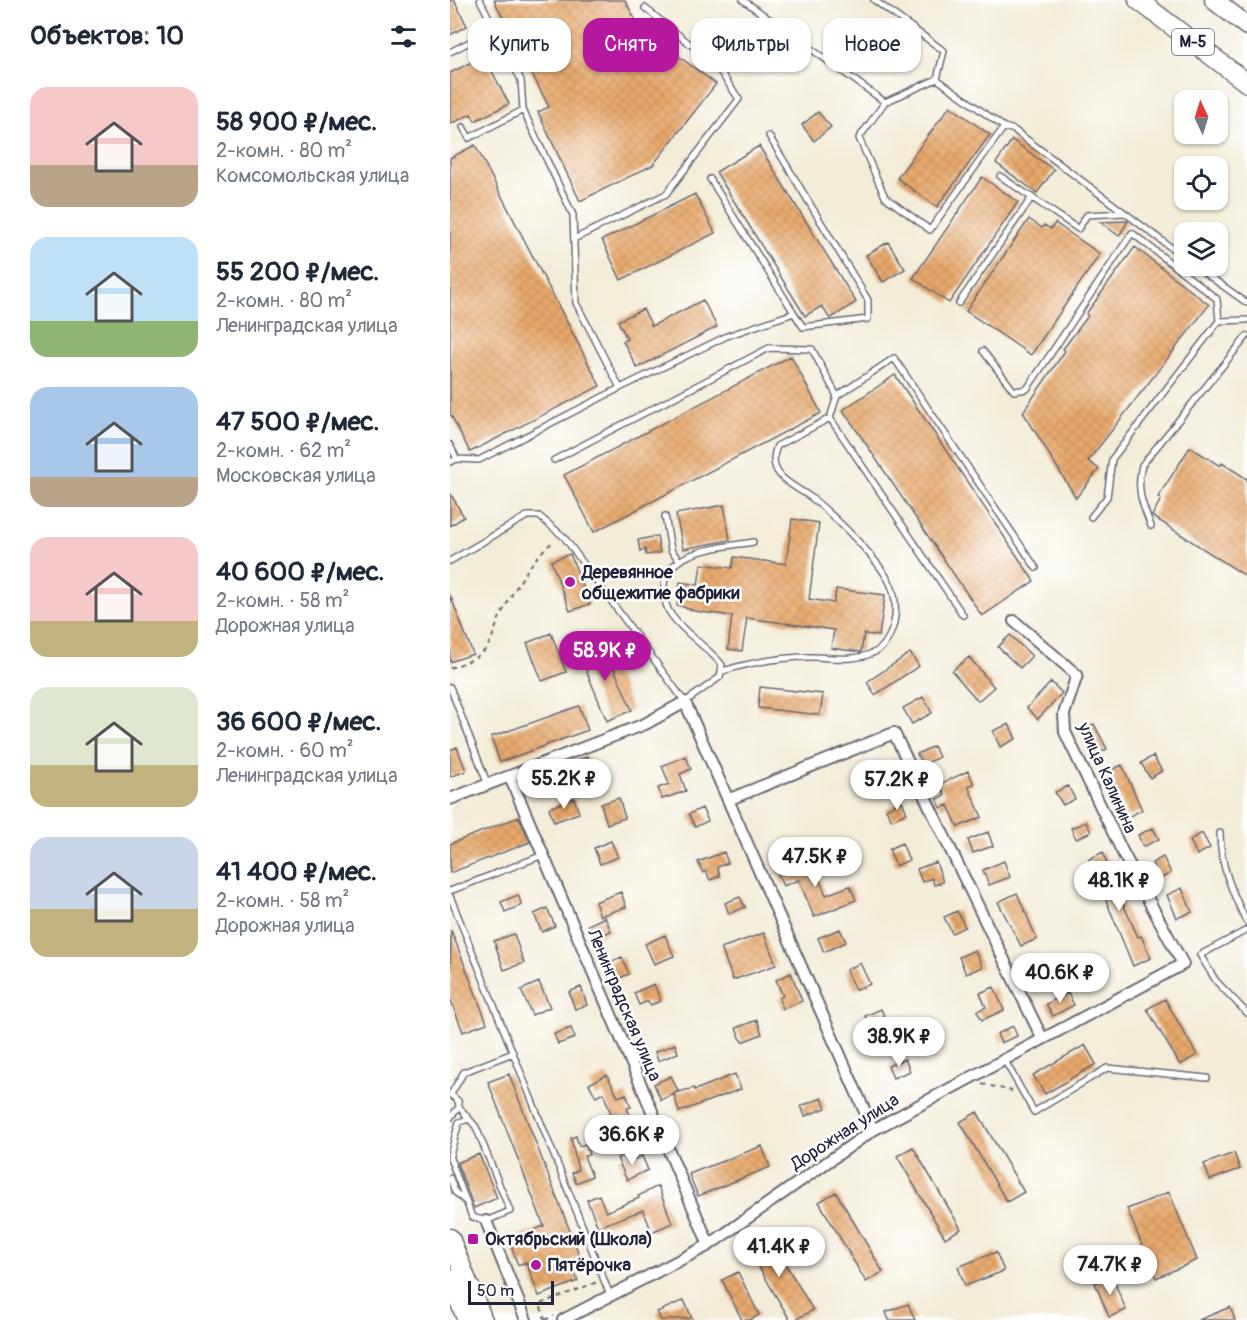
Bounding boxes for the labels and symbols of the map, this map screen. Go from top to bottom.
road number: М-5 [1172,29,1214,55]
north arrow [1174,90,1228,144]
place label: Деревянное общежитие фабрики [581,561,739,605]
marker: Деревянное общежитие фабрики [563,575,577,589]
pin: 58.9K ₽ [550,631,660,682]
street label: улица Калинина [1072,718,1142,837]
pin: 55.2K ₽ [509,759,619,810]
pin: 57.2K ₽ [842,760,952,811]
pin: 47.5K ₽ [760,837,870,888]
pin: 48.1K ₽ [1064,861,1174,912]
street label: Ленинградская улица [581,924,667,1085]
pin: 40.6K ₽ [1005,953,1115,1004]
pin: 38.9K ₽ [844,1017,954,1068]
street label: Дорожная улица [786,1088,904,1176]
pin: 36.6K ₽ [577,1115,687,1166]
pin: 41.4K ₽ [724,1227,834,1278]
place label: Октябрьский (Школа) [485,1228,653,1251]
marker: Октябрьский (Школа) [466,1232,480,1246]
pin: 74.7K ₽ [1055,1245,1165,1296]
place label: Пятёрочка [548,1254,632,1277]
marker: Пятёрочка [529,1258,543,1272]
scale bar [468,1278,554,1306]

